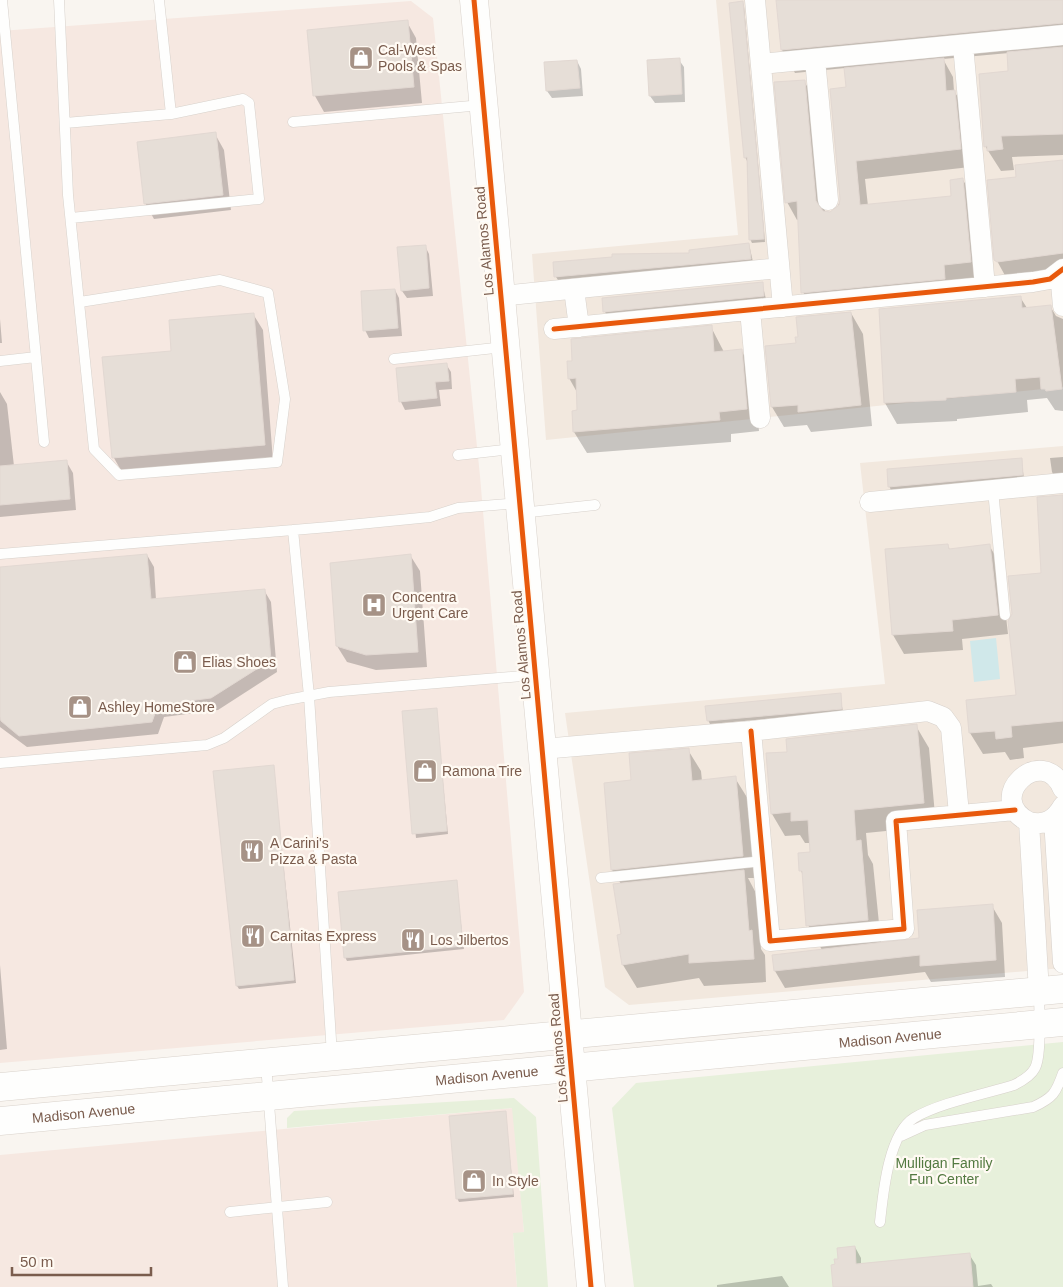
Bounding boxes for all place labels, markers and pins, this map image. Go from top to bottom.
place label: Cal-West Pools & Spas [378,42,462,74]
shop icon: Cal-West Pools & Spas [348,45,374,71]
place label: Concentra Urgent Care [392,589,468,621]
hospital icon: Concentra Urgent Care [361,592,387,618]
shop icon: Elias Shoes [172,649,198,675]
place label: Elias Shoes [202,654,276,670]
shop icon: Ashley HomeStore [67,694,93,720]
place label: Ashley HomeStore [98,699,215,715]
shop icon: Ramona Tire [412,758,438,784]
place label: Ramona Tire [442,763,522,779]
place label: A Carini's Pizza & Pasta [270,835,357,867]
restaurant icon: A Carini's Pizza & Pasta [239,838,265,864]
restaurant icon: Carnitas Express [240,923,266,949]
restaurant icon: Los Jilbertos [400,927,426,953]
place label: Carnitas Express [270,928,377,944]
place label: Los Jilbertos [430,932,509,948]
shop icon: In Style [461,1168,487,1194]
place label: In Style [492,1173,539,1189]

